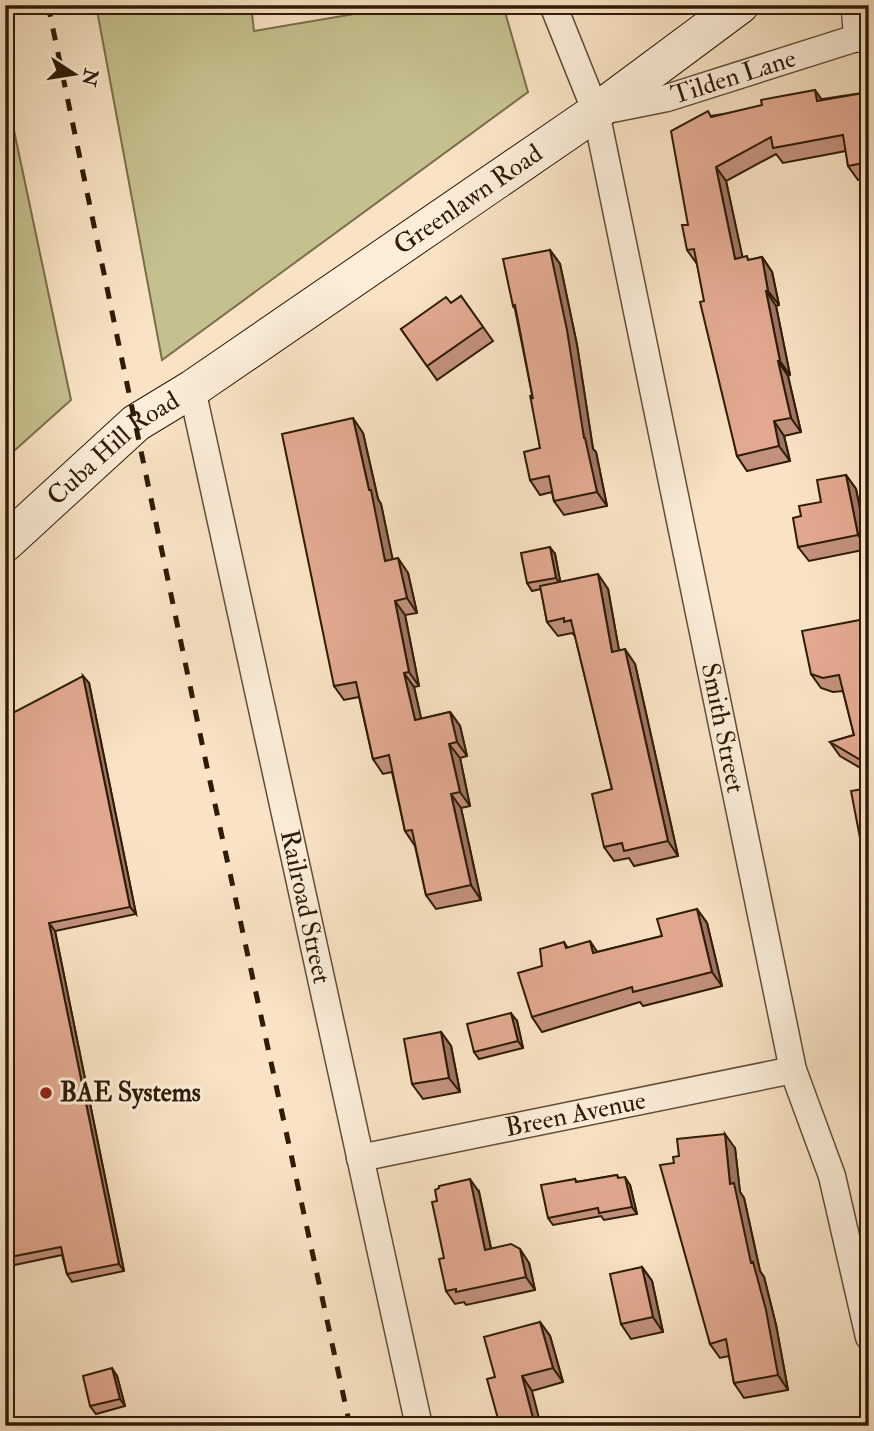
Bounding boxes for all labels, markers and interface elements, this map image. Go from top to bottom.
north arrow [38,38,108,108]
street label: Tilden Lane [667,42,800,112]
text: N [76,66,103,89]
street label: Greenlawn Road [388,137,549,262]
street label: Cuba Hill Road [40,384,185,512]
street label: Smith Street [694,660,752,796]
street label: Railroad Street [273,827,338,987]
place label: BAE Systems [60,1077,201,1110]
street label: Breen Avenue [503,1084,649,1144]
marker: BAE Systems [38,1085,54,1101]

